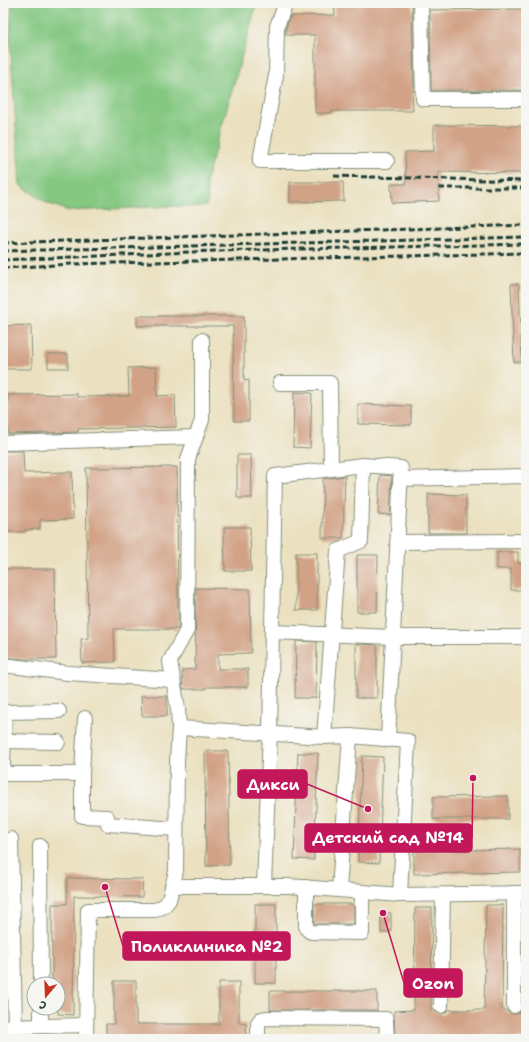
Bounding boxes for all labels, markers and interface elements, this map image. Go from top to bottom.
callout: Дикси [238,770,307,798]
text: Дикси [246,774,300,795]
callout: Детский сад №14 [305,824,472,852]
text: Детский сад №14 [312,827,464,848]
callout: Поликлиника №2 [123,932,290,960]
text: Поликлиника №2 [131,936,283,957]
callout: Ozon [404,969,462,997]
text: Ozon [412,973,454,994]
north arrow [26,976,66,1016]
text: С [37,997,49,1013]

